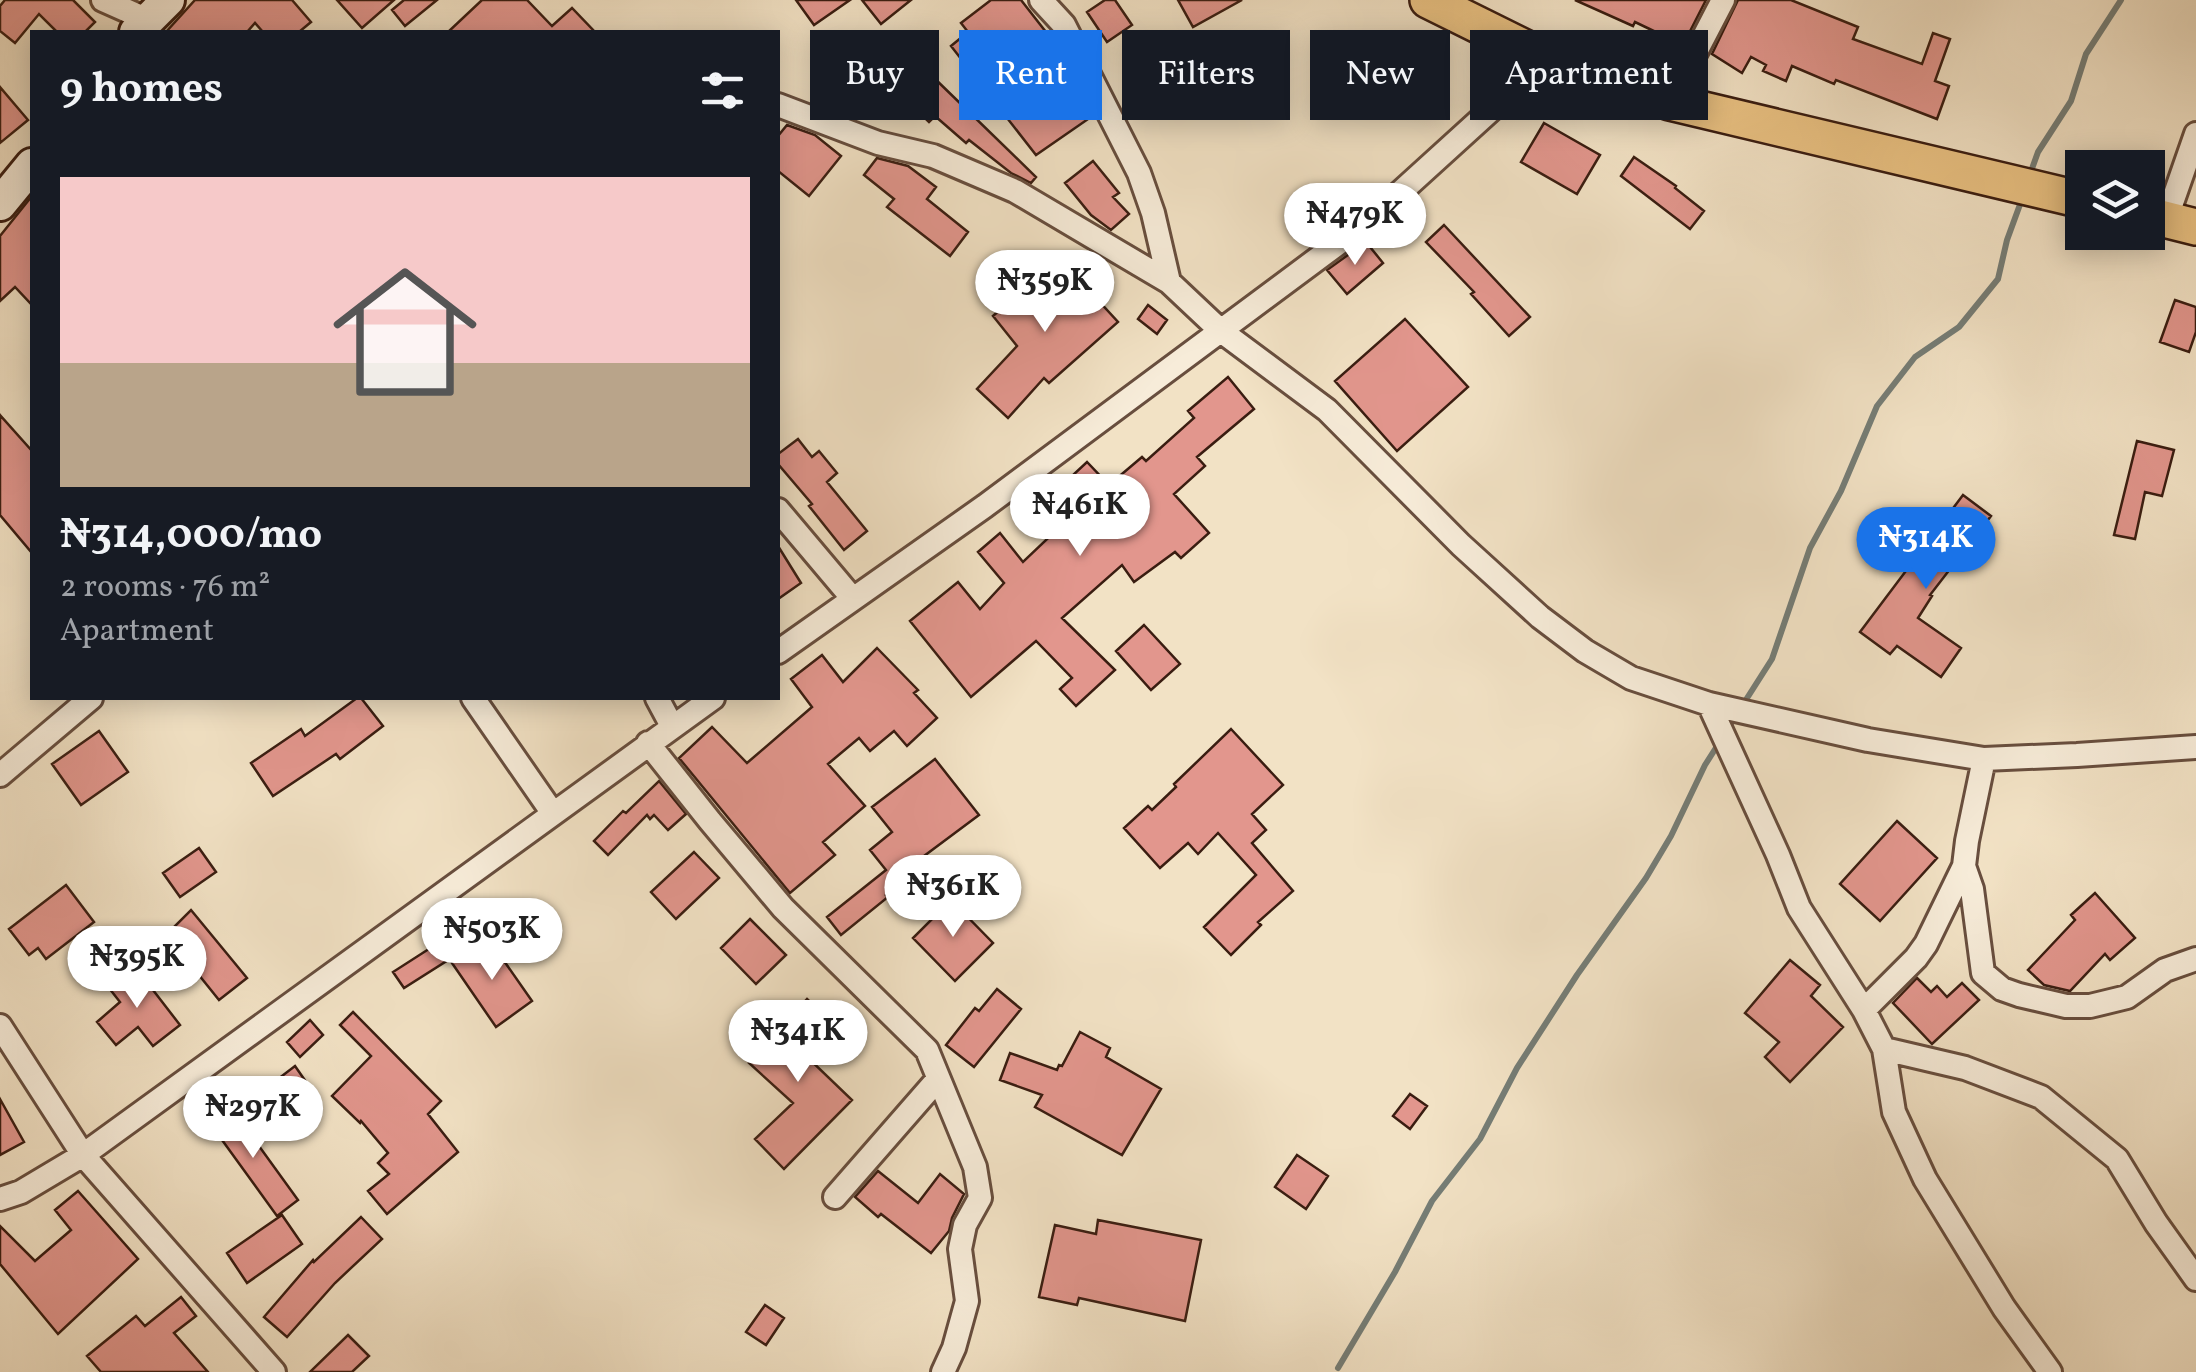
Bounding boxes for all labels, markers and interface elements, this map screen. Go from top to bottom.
chip: Buy [810,30,939,120]
chip: Rent [959,30,1102,120]
chip: Filters [1122,30,1290,120]
chip: New [1310,30,1450,120]
chip: Apartment [1470,30,1708,120]
text: 9 homes [60,61,223,120]
icon: filters [695,63,750,118]
map controls [2065,150,2165,250]
button: layers [2065,150,2165,250]
pin: ₦479K [1285,183,1425,268]
text: ₦479K [1306,193,1404,237]
icon: home [315,242,495,422]
pin: ₦359K [975,250,1115,335]
text: ₦359K [997,260,1093,304]
pin: ₦461K [1010,474,1150,559]
text: ₦461K [1032,484,1128,528]
text: ₦314,000/mo [60,507,322,566]
pin: ₦314K [1856,507,1996,592]
text: ₦314K [1879,517,1973,561]
text: 2 rooms · 76 m² [60,566,270,610]
text: Apartment [60,610,214,654]
pin: ₦361K [883,855,1023,940]
text: ₦361K [906,865,1000,909]
pin: ₦503K [422,898,562,983]
text: ₦503K [443,908,541,952]
pin: ₦395K [67,926,207,1011]
text: ₦395K [89,936,185,980]
pin: ₦341K [728,1000,868,1085]
text: ₦341K [751,1010,845,1054]
pin: ₦297K [183,1076,323,1161]
text: ₦297K [205,1086,301,1130]

